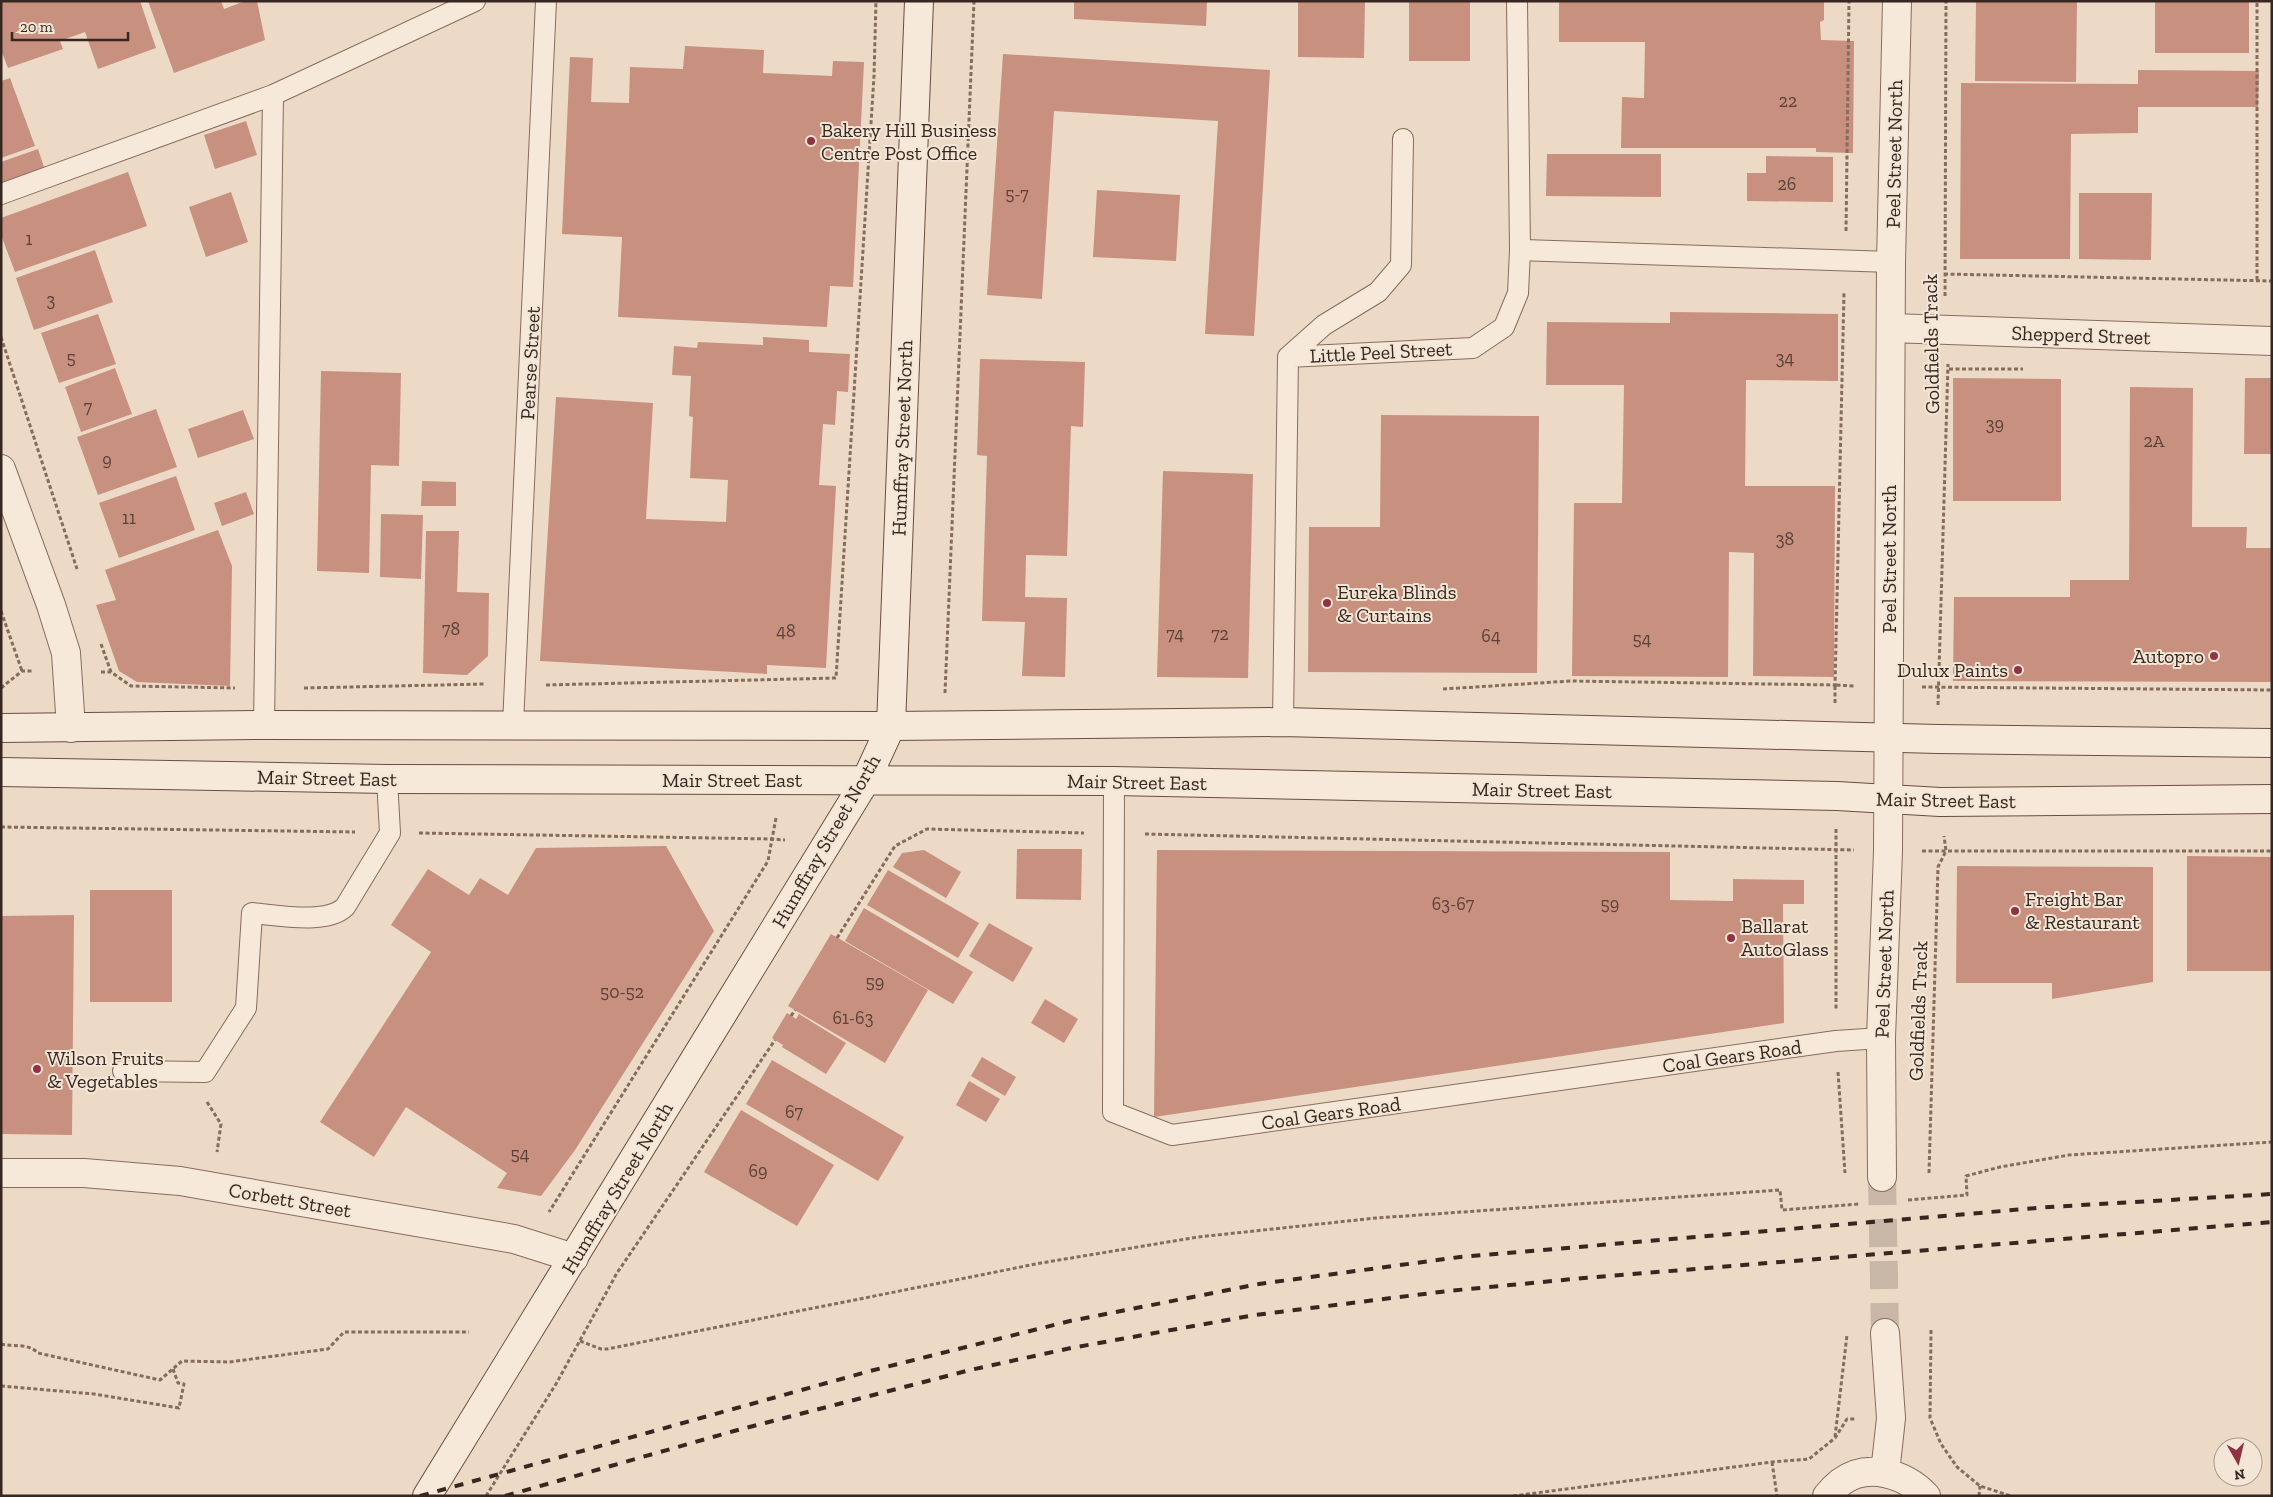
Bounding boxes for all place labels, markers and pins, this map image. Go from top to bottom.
place label: Bakery Hill Business Centre Post Office [821,118,997,165]
marker: Bakery Hill Business Centre Post Office [805,135,817,147]
place label: Eureka Blinds & Curtains [1337,580,1456,627]
marker: Eureka Blinds & Curtains [1321,597,1333,609]
place label: Autopro [2133,644,2204,668]
marker: Autopro [2208,650,2220,662]
place label: Dulux Paints [1897,658,2008,682]
marker: Dulux Paints [2012,664,2024,676]
place label: Freight Bar & Restaurant [2025,887,2140,934]
marker: Freight Bar & Restaurant [2009,905,2021,917]
place label: Ballarat AutoGlass [1741,914,1829,961]
marker: Ballarat AutoGlass [1725,932,1737,944]
place label: Wilson Fruits & Vegetables [47,1046,164,1093]
marker: Wilson Fruits & Vegetables [31,1063,43,1075]

